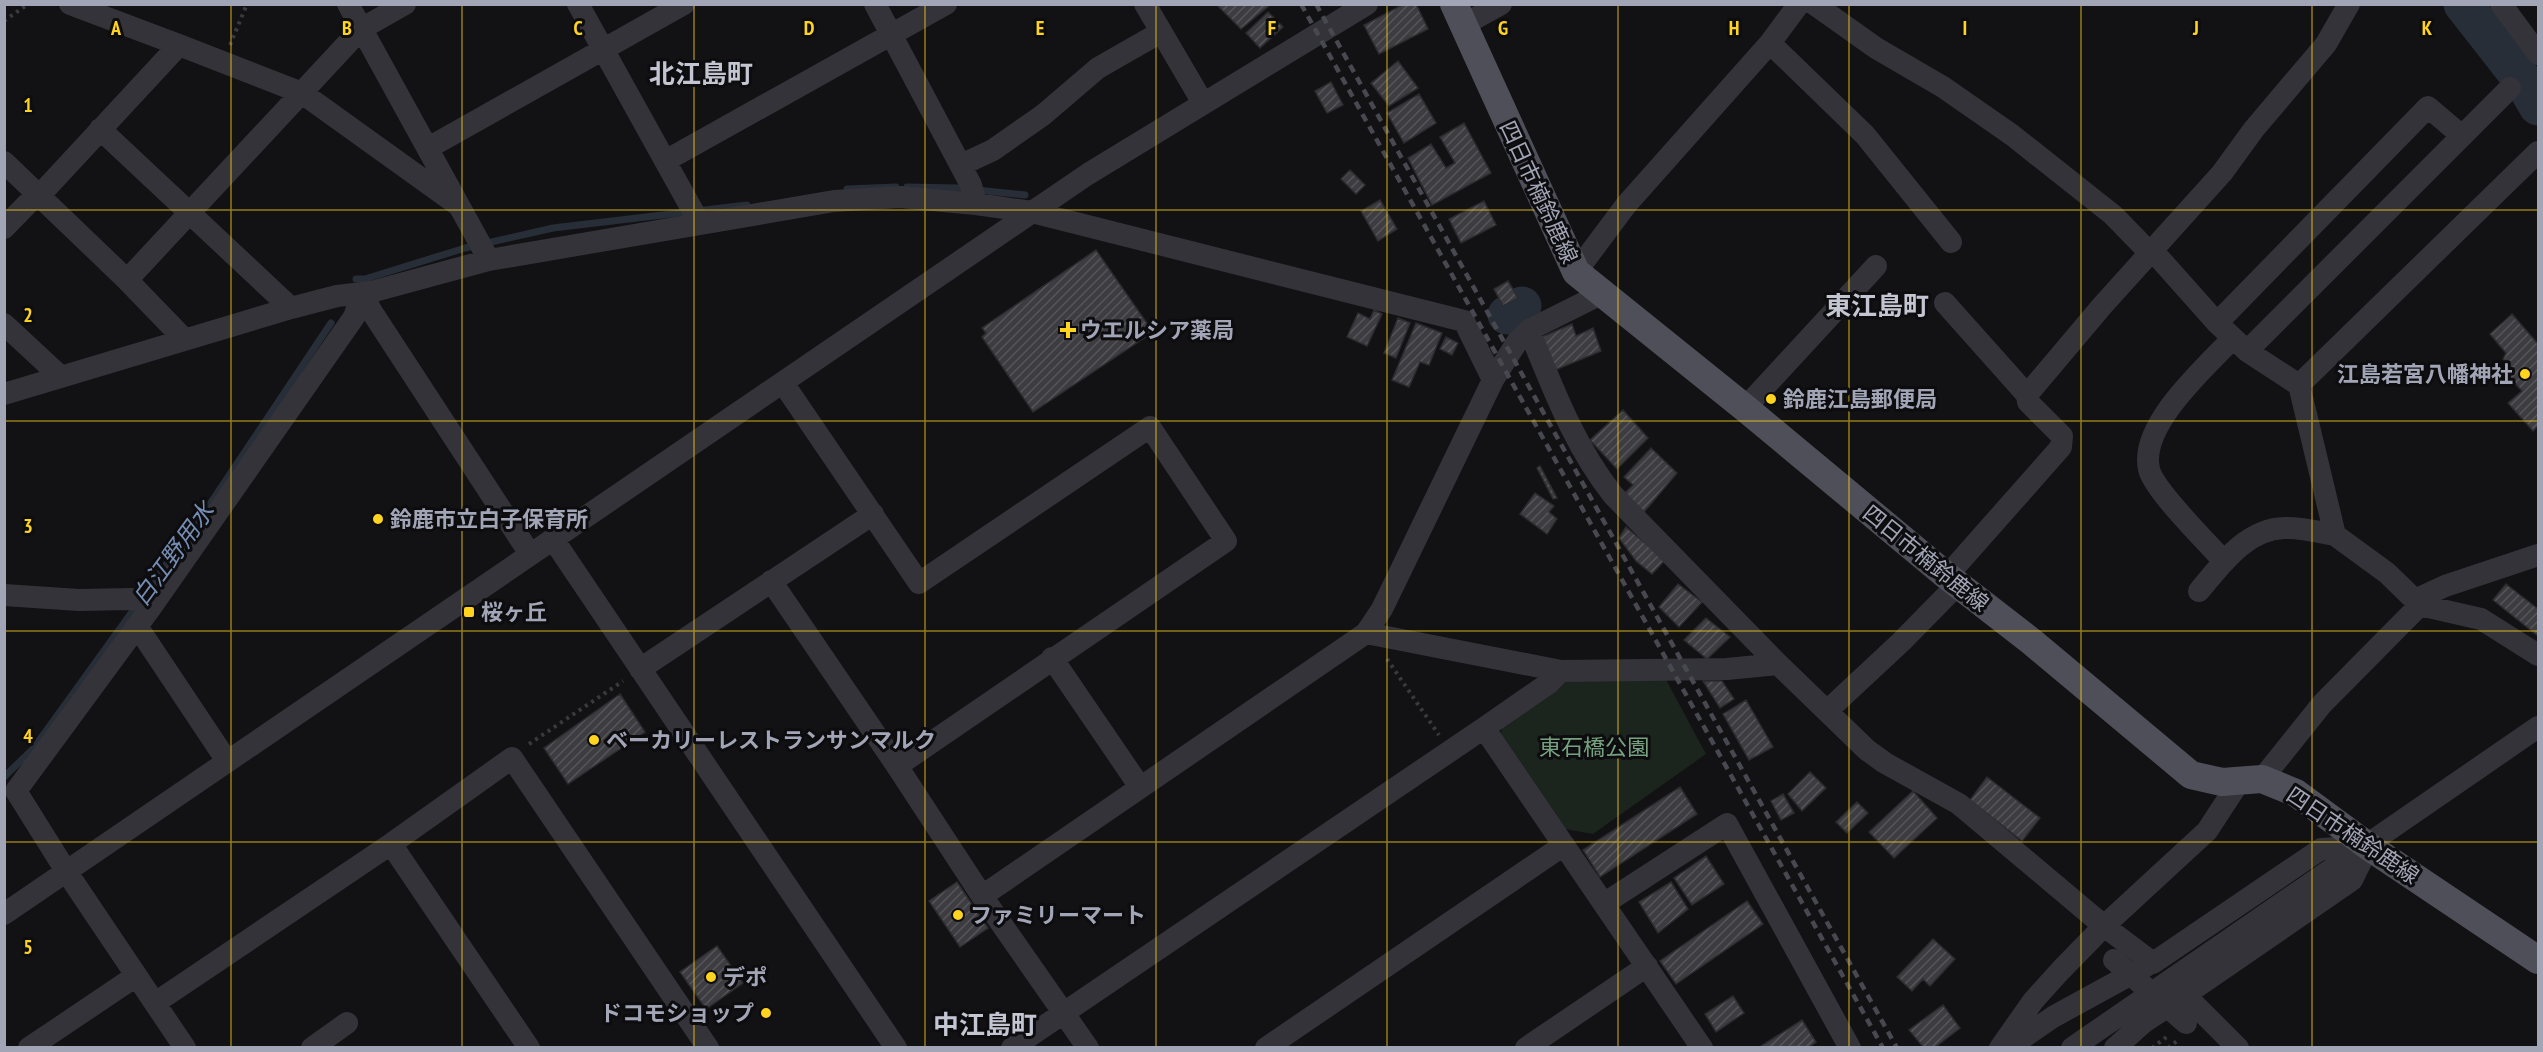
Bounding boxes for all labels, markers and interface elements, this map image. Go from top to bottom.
text: A [110,15,122,41]
text: B [342,15,352,41]
text: C [573,15,583,41]
text: D [804,15,815,41]
text: E [1036,15,1044,41]
text: F [1268,15,1276,41]
text: G [1498,15,1508,41]
text: H [1729,15,1739,41]
text: I [1963,15,1967,41]
text: J [2192,15,2199,41]
text: K [2422,15,2433,41]
district label: 北江島町 [649,57,753,90]
text: 1 [23,92,33,118]
street label: 四日市楠鈴鹿線 [1494,116,1584,268]
district label: 東江島町 [1825,289,1929,322]
text: 2 [23,302,33,328]
place label: ウエルシア薬局 [1080,316,1234,344]
marker: ウエルシア薬局 [1061,323,1075,337]
place label: 江島若宮八幡神社 [2337,360,2513,388]
marker: 江島若宮八幡神社 [2518,367,2532,381]
place label: 鈴鹿江島郵便局 [1783,385,1937,413]
marker: 鈴鹿江島郵便局 [1764,392,1778,406]
water label: 白江野用水 [125,494,223,612]
street label: 四日市楠鈴鹿線 [1857,499,1995,617]
place label: 鈴鹿市立白子保育所 [390,505,588,533]
marker: 鈴鹿市立白子保育所 [371,512,385,526]
text: 3 [23,513,33,539]
place label: 桜ヶ丘 [481,598,547,626]
marker: 桜ヶ丘 [462,605,476,619]
text: 4 [23,723,33,749]
place label: ベーカリーレストランサンマルク [606,726,936,754]
marker: ベーカリーレストランサンマルク [587,733,601,747]
park label: 東石橋公園 [1539,733,1649,761]
street label: 四日市楠鈴鹿線 [2281,780,2425,890]
place label: ファミリーマート [970,901,1146,929]
marker: ファミリーマート [951,908,965,922]
text: 5 [23,934,33,960]
place label: デポ [723,963,767,991]
marker: デポ [704,970,718,984]
place label: ドコモショップ [600,999,754,1027]
marker: ドコモショップ [759,1006,773,1020]
district label: 中江島町 [933,1008,1037,1041]

